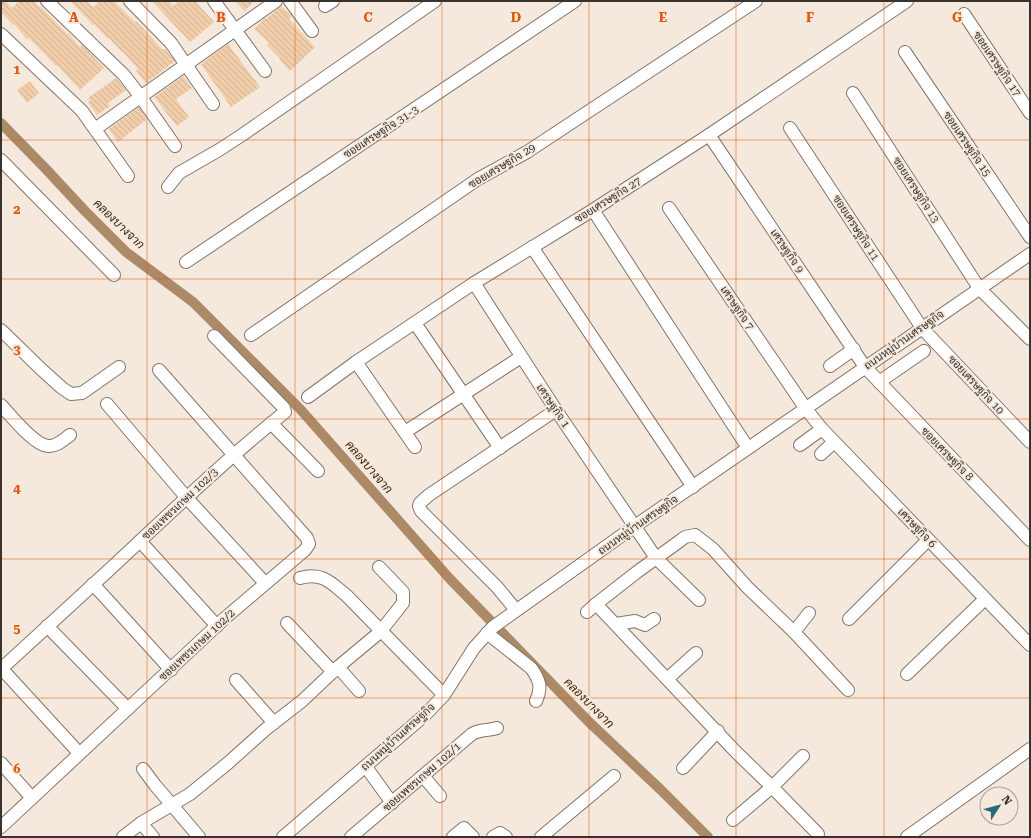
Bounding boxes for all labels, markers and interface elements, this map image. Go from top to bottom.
text: A [69,10,79,25]
text: B [216,10,226,25]
text: C [363,10,373,25]
text: D [511,10,521,25]
text: E [659,10,667,25]
text: F [806,10,814,25]
text: G [952,10,962,25]
street label: ซอยเศรษฐกิจ 17 [970,29,1024,100]
text: 1 [13,62,21,77]
street label: ซอยเศรษฐกิจ 31-3 [341,103,421,162]
street label: ซอยเศรษฐกิจ 15 [940,109,994,180]
street label: ซอยเศรษฐกิจ 29 [466,141,538,192]
street label: ซอยเศรษฐกิจ 13 [889,155,942,226]
street label: ซอยเศรษฐกิจ 27 [572,174,644,226]
street label: ซอยเศรษฐกิจ 11 [829,193,882,264]
water label: คลองบางจาก [91,196,147,252]
text: 2 [13,202,21,217]
street label: เศรษฐกิจ 9 [767,227,806,276]
street label: เศรษฐกิจ 7 [717,284,756,333]
street label: ถนนหมู่บ้านเศรษฐกิจ [861,307,947,373]
text: 3 [13,342,21,357]
street label: ซอยเศรษฐกิจ 10 [945,353,1007,418]
street label: เศรษฐกิจ 1 [533,382,572,431]
street label: ซอยเศรษฐกิจ 8 [917,424,976,484]
water label: คลองบางจาก [342,438,396,496]
street label: ซอยเพชรเกษม 102/3 [139,466,221,542]
text: 4 [13,481,21,496]
street label: ถนนหมู่บ้านเศรษฐกิจ [595,492,681,558]
street label: เศรษฐกิจ 6 [894,505,939,551]
street label: ซอยเพชรเกษม 102/2 [156,607,238,683]
text: 5 [13,621,21,636]
water label: คลองบางจาก [561,675,617,731]
street label: ถนนหมู่บ้านเศรษฐกิจ [358,700,438,774]
street label: ซอยเพชรเกษม 102/1 [380,740,464,814]
text: 6 [13,761,21,776]
north arrow [979,786,1019,826]
text: N [999,793,1015,808]

